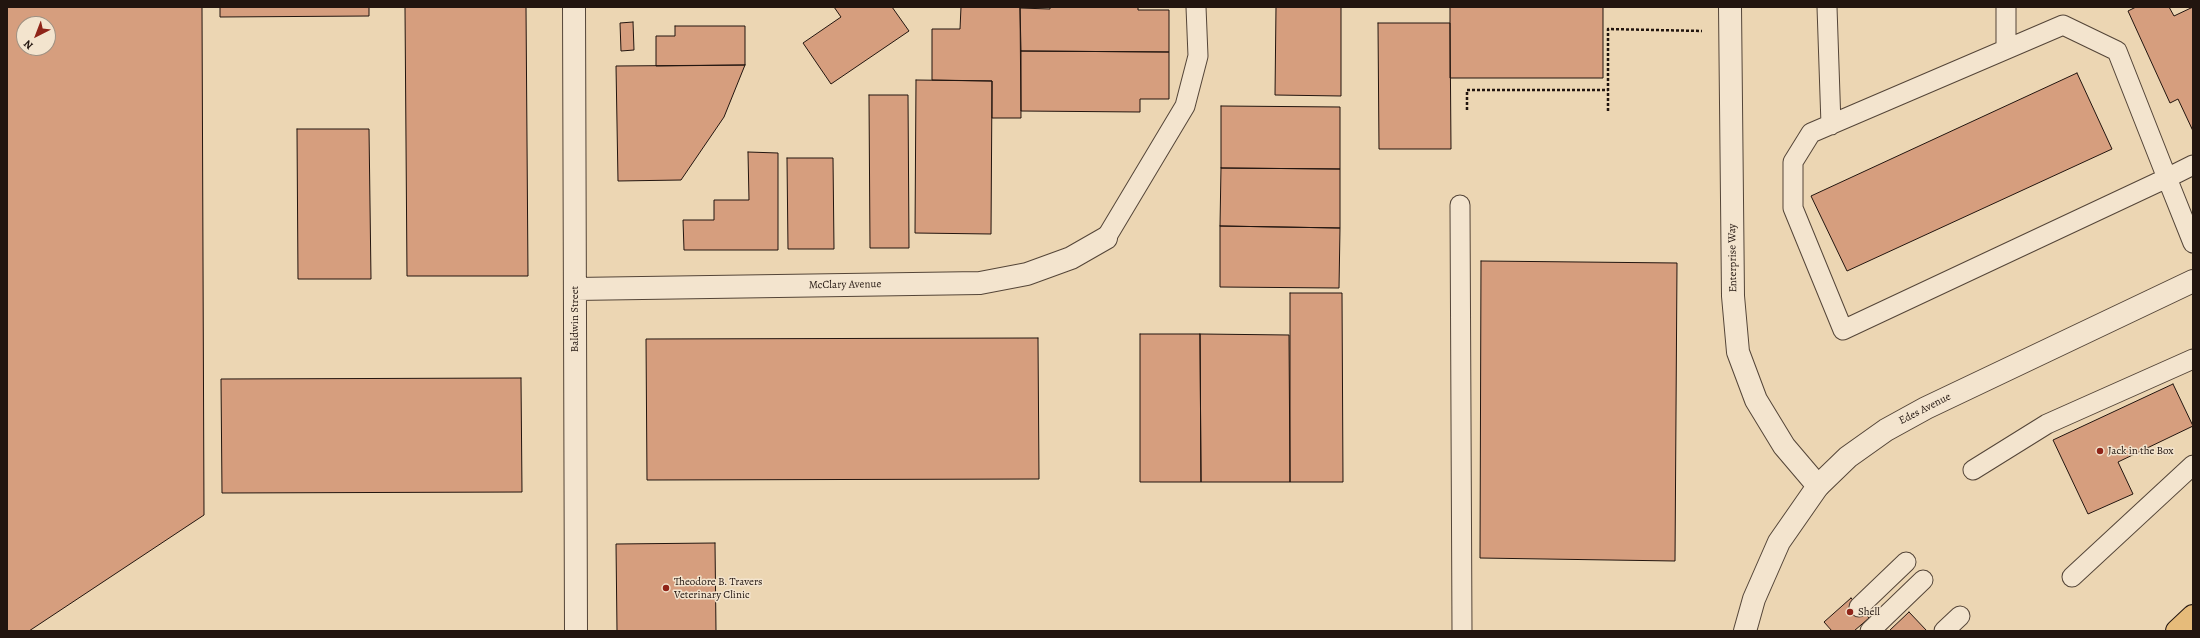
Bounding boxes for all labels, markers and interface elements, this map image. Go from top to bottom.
north arrow [16,16,56,56]
text: N [20,36,36,53]
street label: Enterprise Way [1726,223,1740,293]
street label: McClary Avenue [809,278,881,292]
street label: Baldwin Street [568,286,582,352]
street label: Edes Avenue [1897,390,1953,428]
place label: Jack in the Box [2108,444,2174,458]
marker: Jack in the Box [2095,446,2105,456]
place label: Theodore B. Travers Veterinary Clinic [674,575,763,601]
marker: Theodore B. Travers Veterinary Clinic [661,583,671,593]
place label: Shell [1858,605,1880,619]
marker: Shell [1845,607,1855,617]

